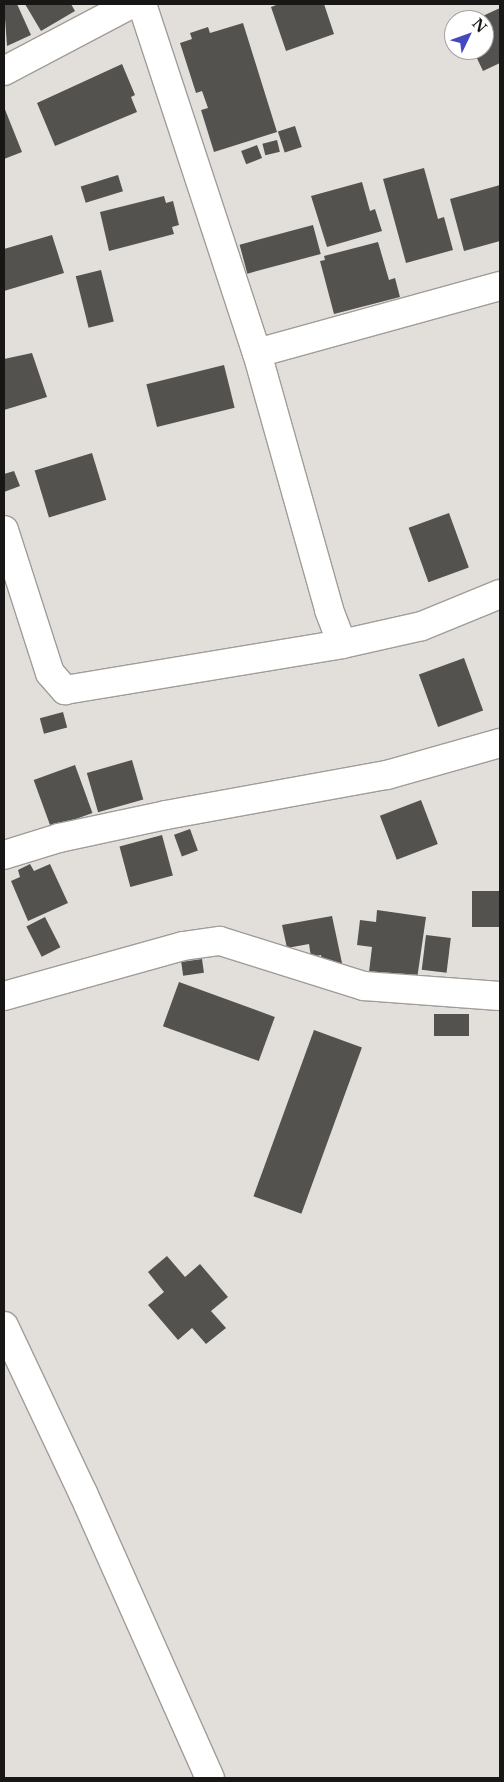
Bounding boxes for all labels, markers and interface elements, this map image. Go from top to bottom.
north arrow [444,10,494,60]
text: N [468,15,490,37]

